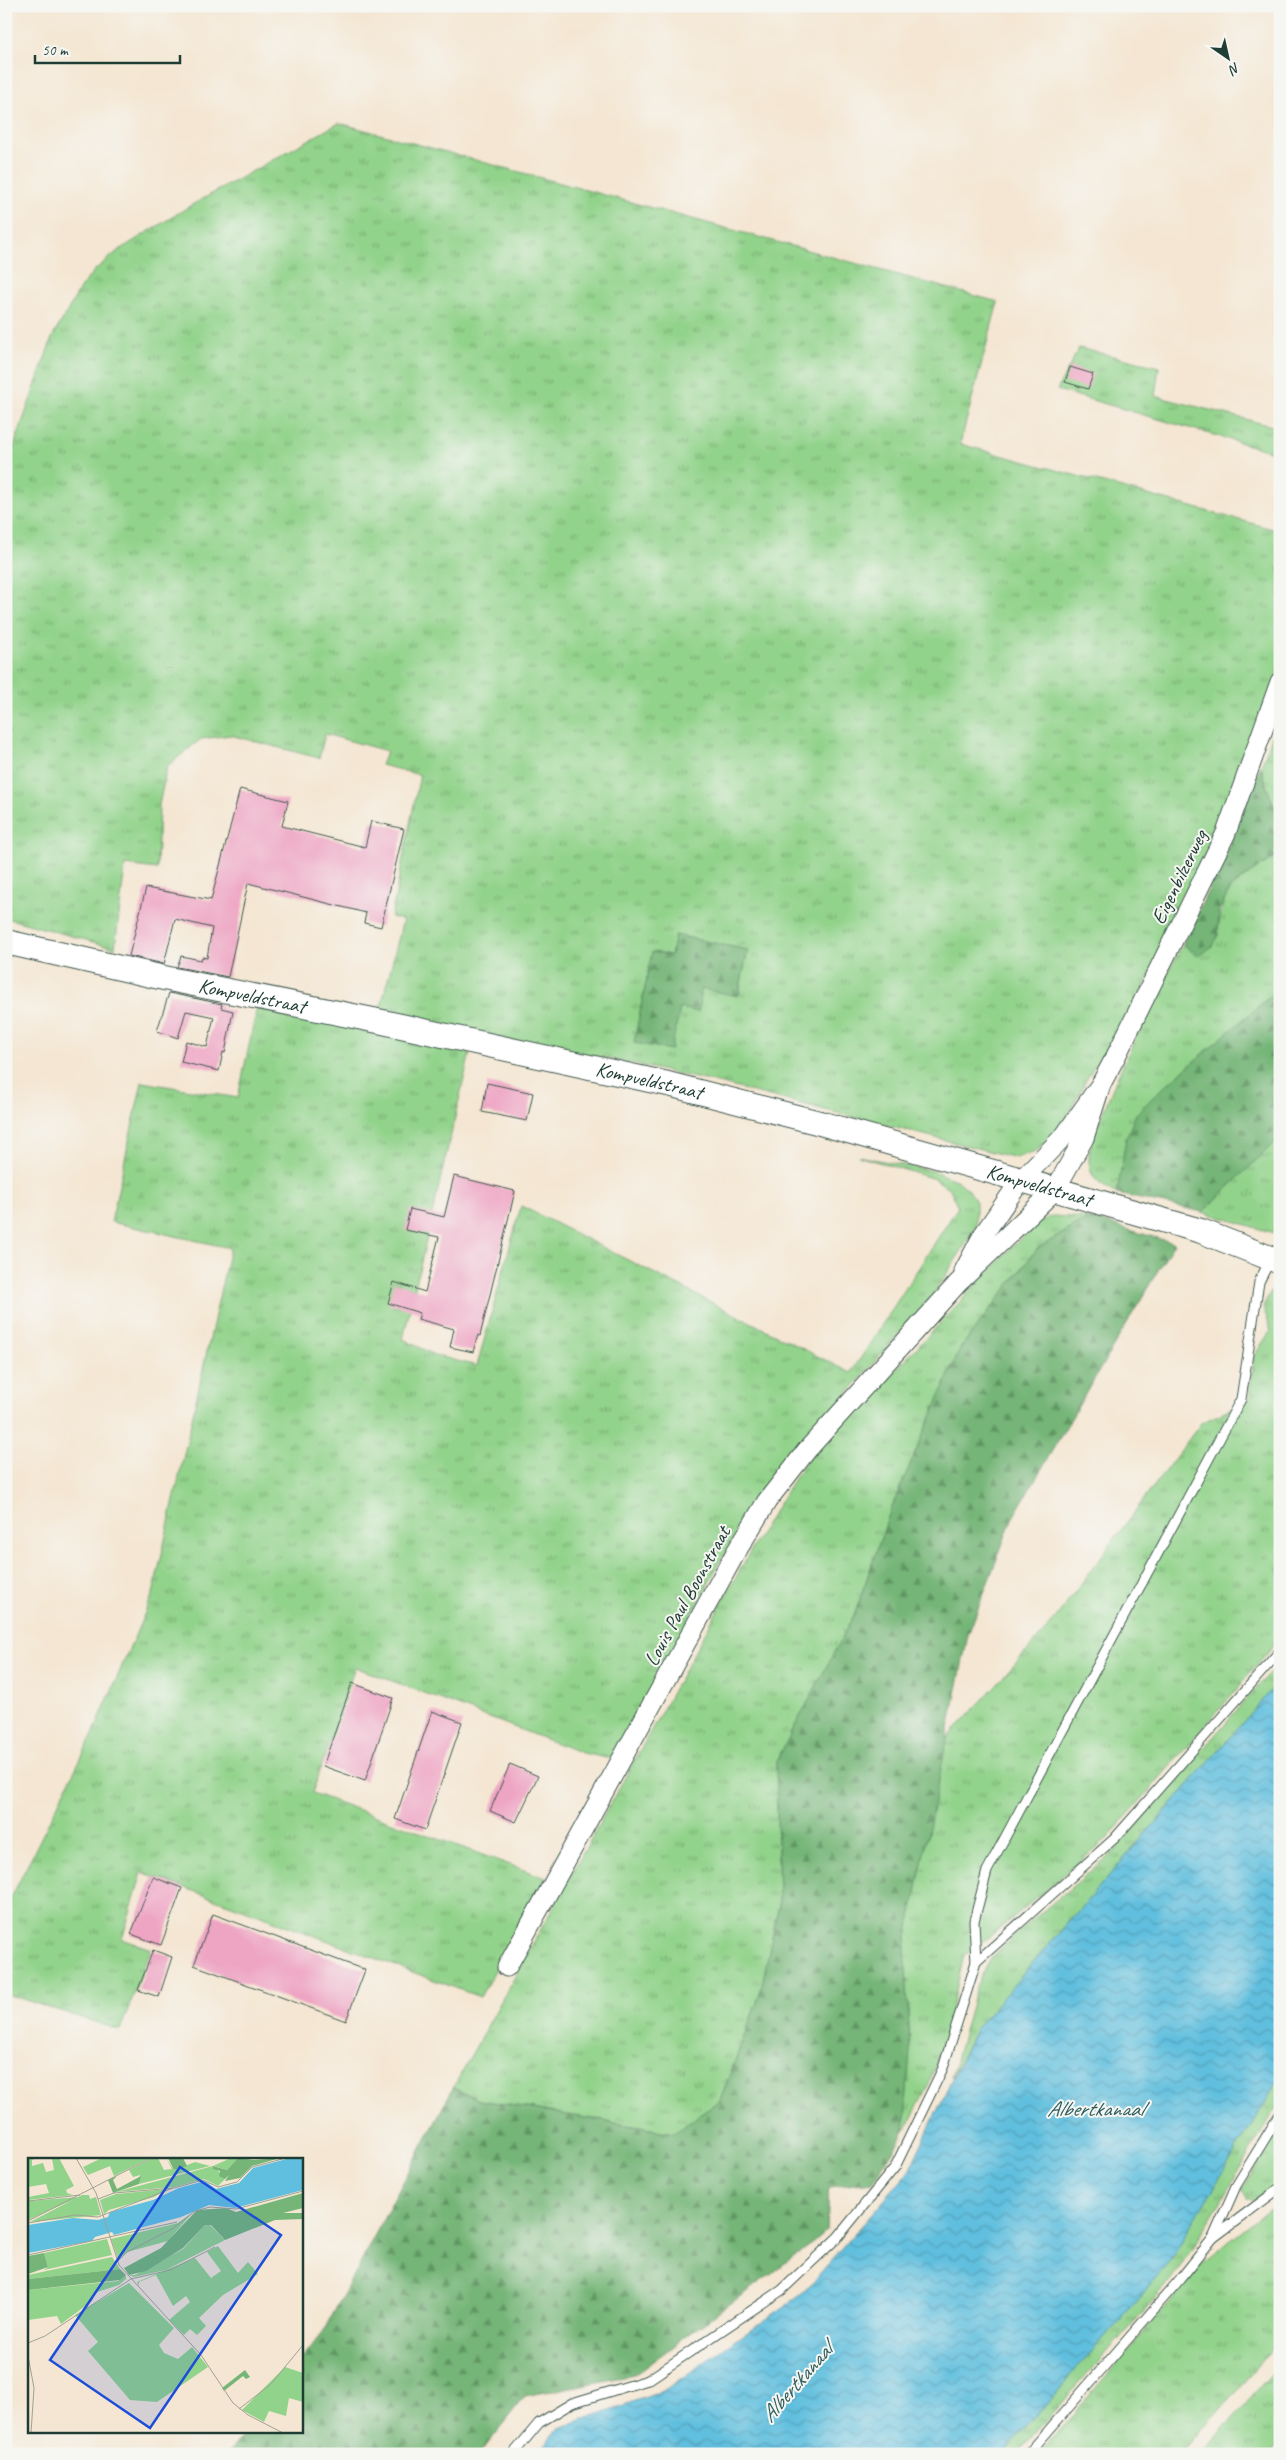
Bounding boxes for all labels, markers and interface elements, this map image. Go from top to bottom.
scale bar [35,32,180,64]
north arrow [1204,32,1254,82]
text: 50 m [42,41,69,60]
text: N [1225,59,1243,79]
street label: Eigenbilzerweg [1145,824,1214,928]
street label: Kompveldstraat [196,972,311,1020]
street label: Kompveldstraat [594,1056,708,1106]
street label: Kompveldstraat [984,1158,1098,1213]
street label: Louis Paul Boonstraat [638,1520,737,1670]
water label: Albertkanaal [1047,2095,1150,2123]
inset map [28,2158,302,2432]
water label: Albertkanaal [755,2332,844,2428]

